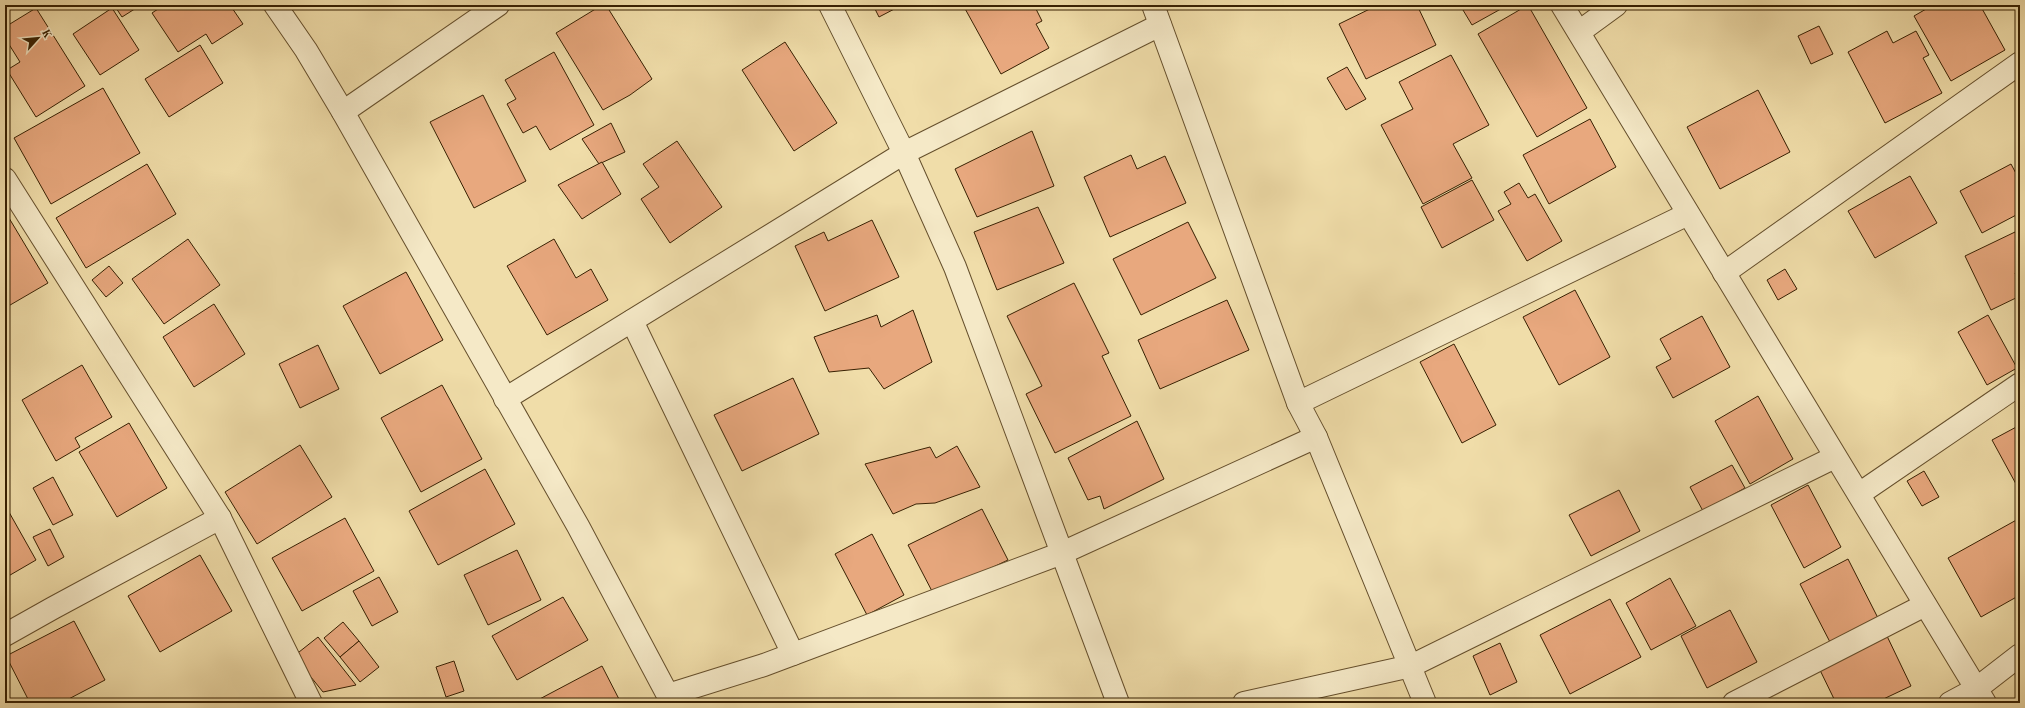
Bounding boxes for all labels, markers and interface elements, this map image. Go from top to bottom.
north arrow [18,18,58,58]
text: K [39,28,53,41]

